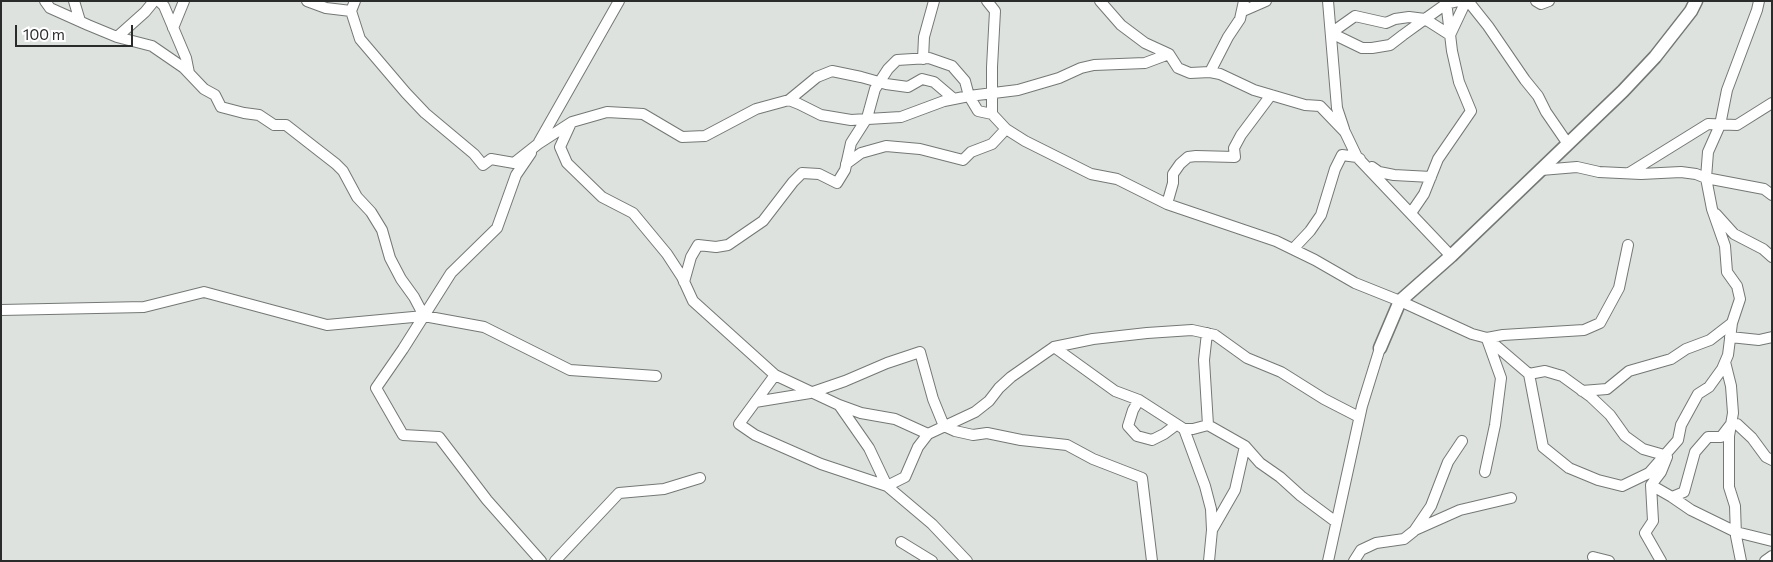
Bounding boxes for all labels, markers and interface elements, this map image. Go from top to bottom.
scale bar [18,15,135,47]
text: 100 m [23,25,65,43]

